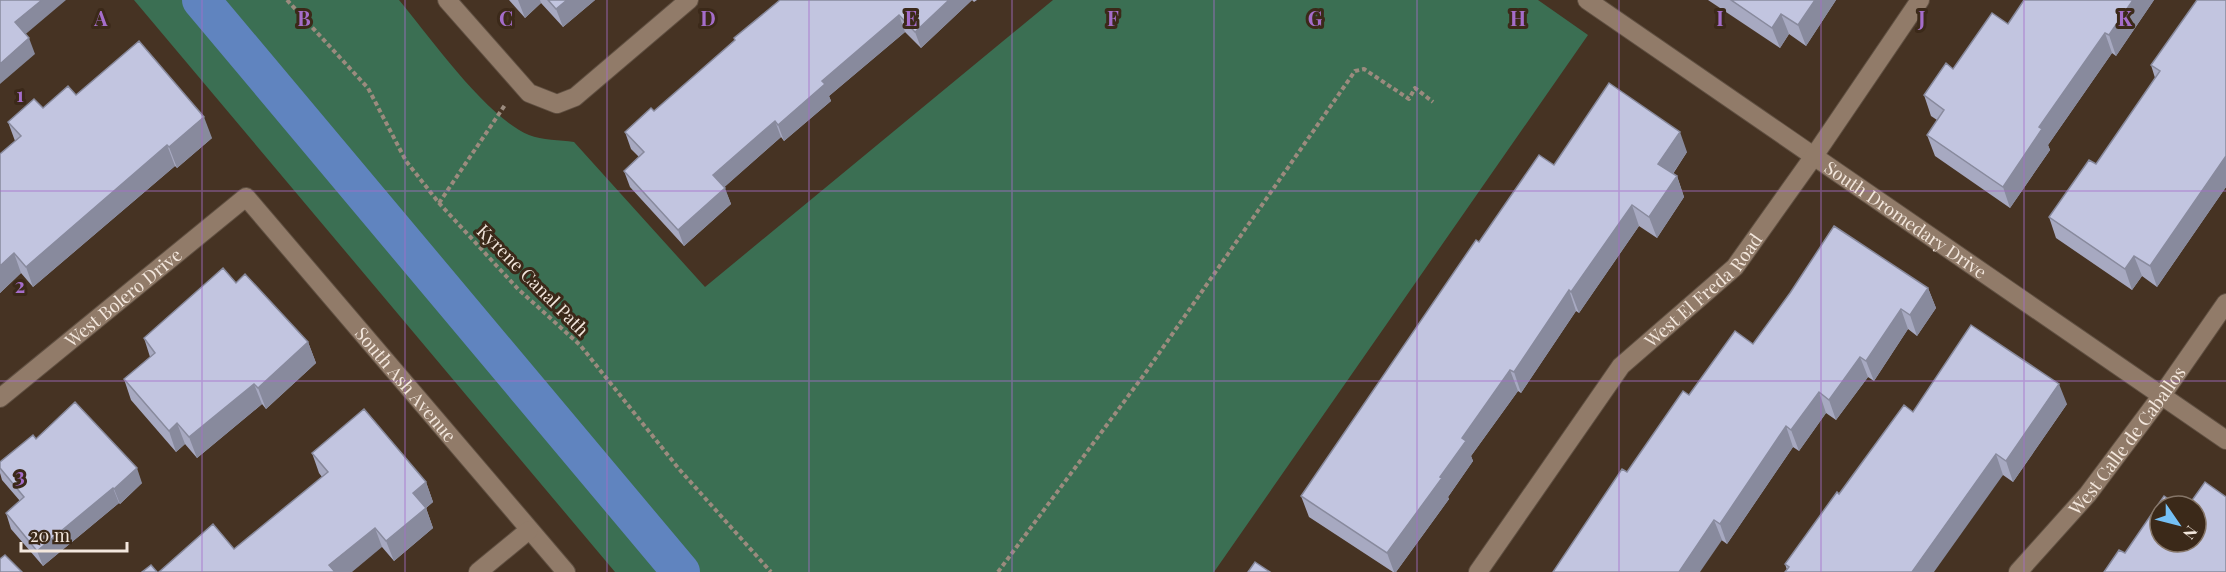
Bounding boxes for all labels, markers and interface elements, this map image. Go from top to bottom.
text: A [93,4,108,31]
text: B [297,4,311,31]
text: C [499,4,513,31]
text: D [700,4,716,31]
text: E [905,4,917,31]
text: F [1107,4,1119,31]
text: G [1308,4,1323,31]
text: H [1510,4,1526,31]
text: I [1716,4,1724,31]
text: J [1917,4,1926,31]
text: K [2118,4,2133,31]
text: 1 [16,80,24,107]
street label: South Dromedary Drive [1820,155,1992,284]
street label: Kyrene Canal Path [472,219,594,341]
street label: West El Freda Road [1639,228,1768,353]
street label: West Bolero Drive [59,243,186,353]
text: 2 [15,271,25,298]
street label: South Ash Avenue [350,322,462,447]
street label: West Calle de Caballos [2062,361,2191,521]
text: 3 [15,461,25,488]
north arrow [2148,494,2208,554]
scale bar [21,515,128,553]
text: N [2179,522,2203,544]
text: 20 m [30,523,70,547]

